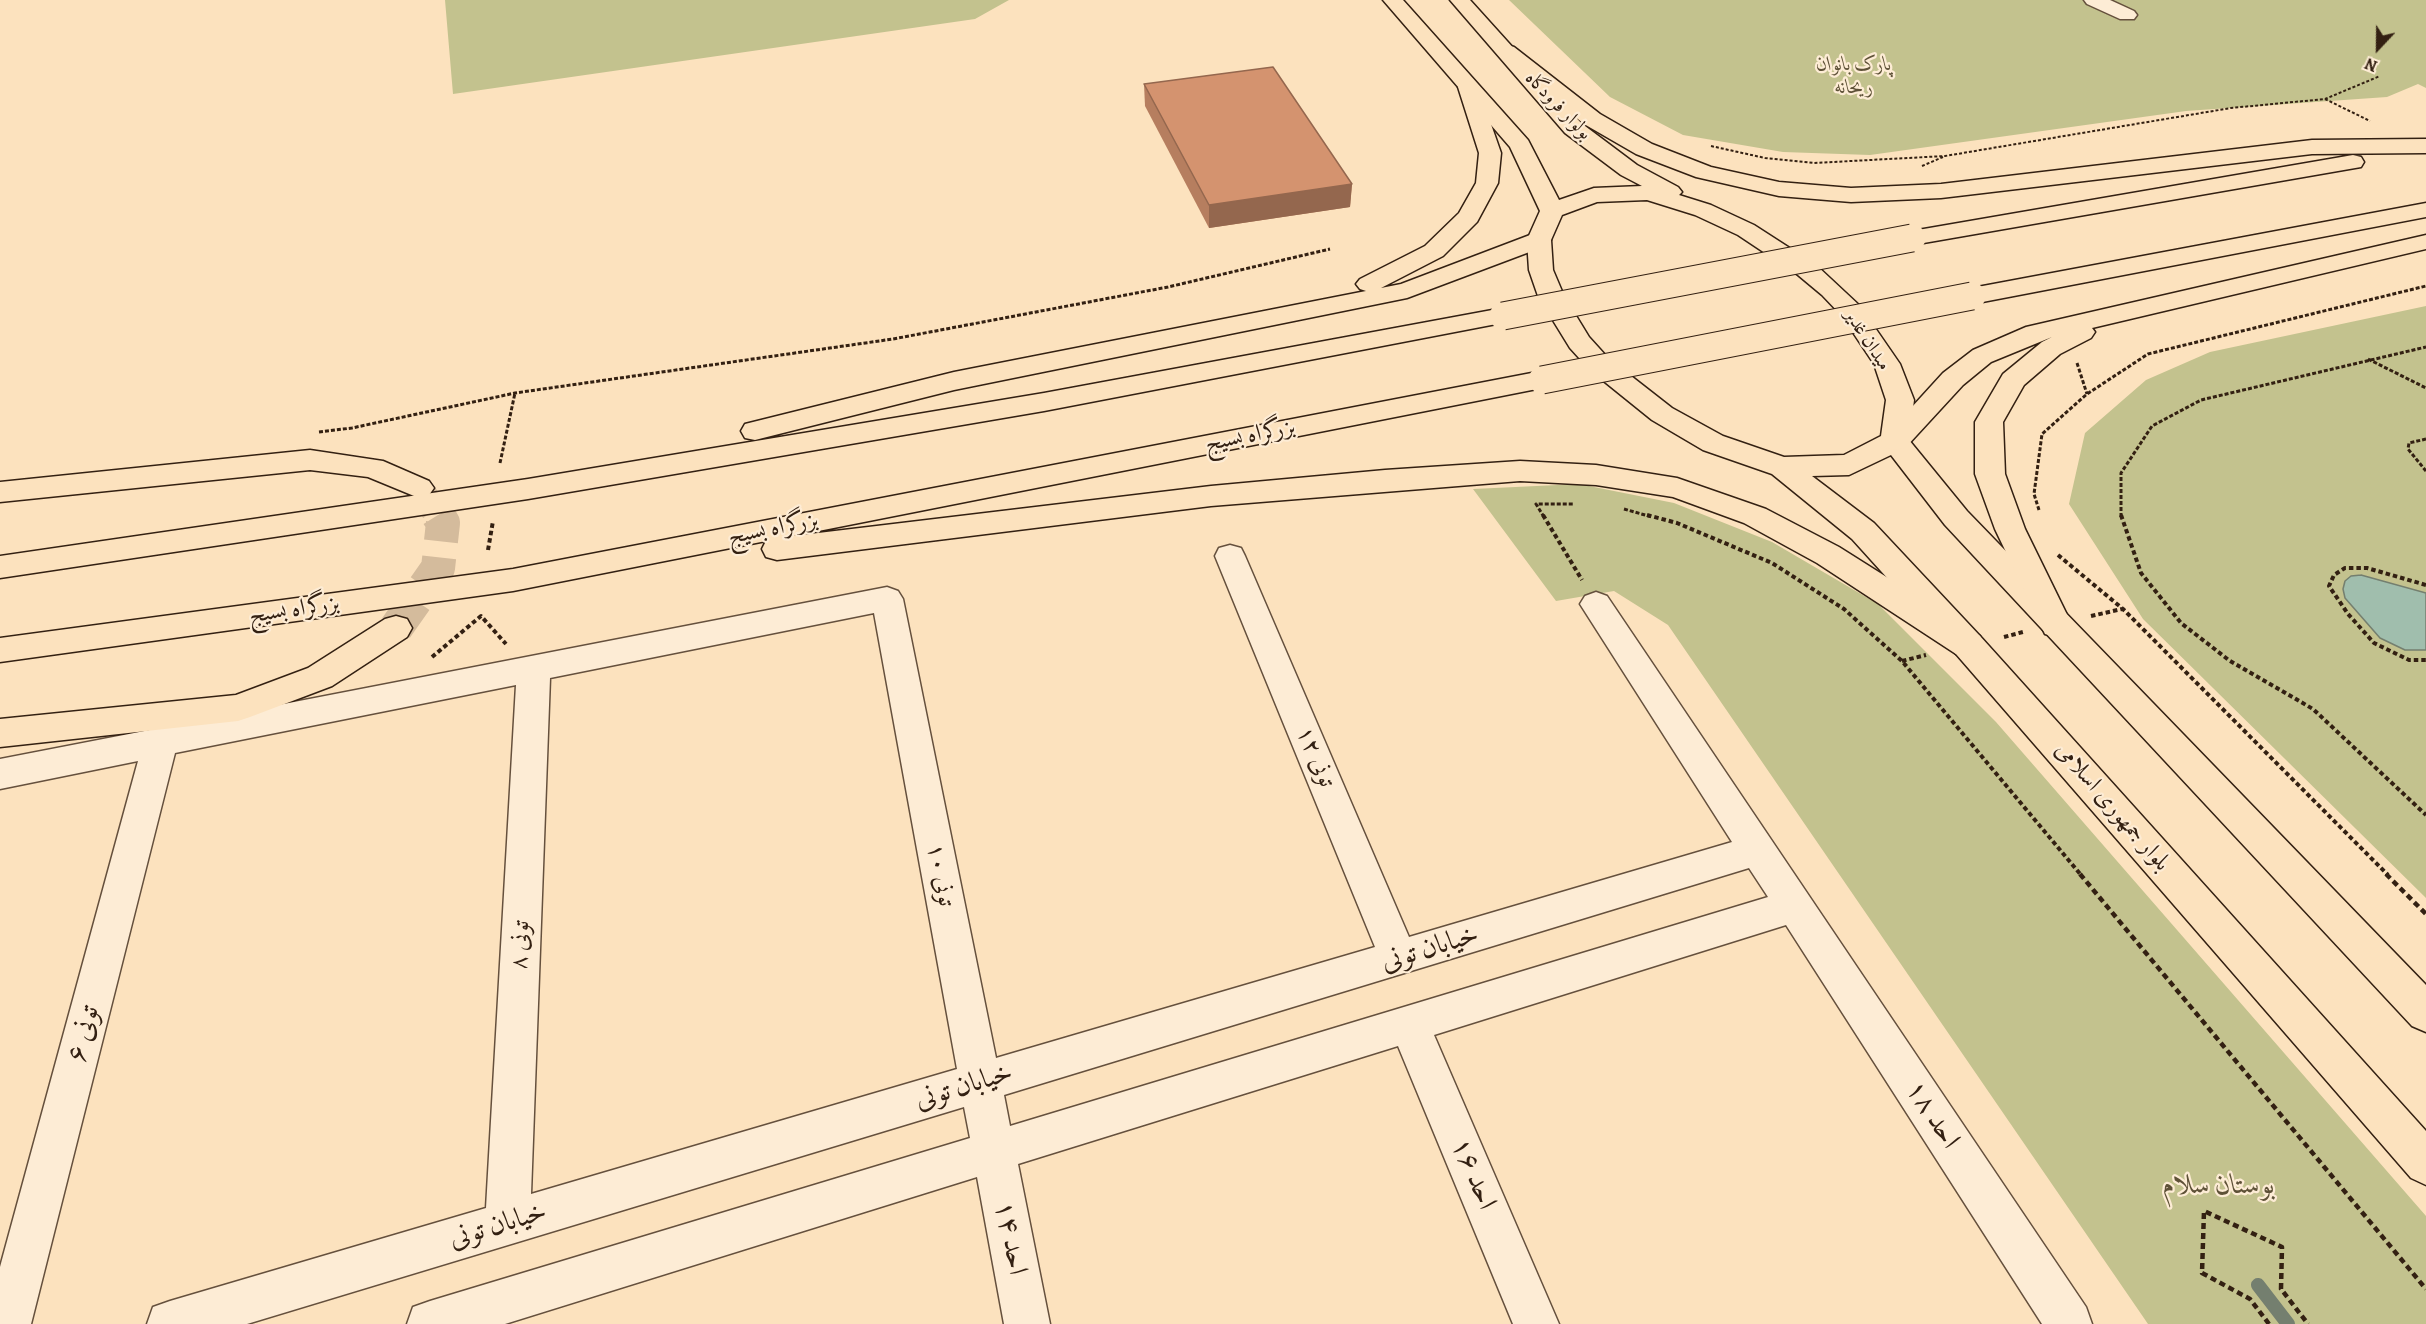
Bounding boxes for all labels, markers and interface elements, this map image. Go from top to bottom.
north arrow [2348,18,2408,78]
text: N [2362,52,2381,77]
park label: پارک بانوان ریحانه [1816,53,1892,100]
street label: بولوار فرودگاه [1519,67,1597,145]
street label: میدان غدیر [1838,305,1896,375]
street label: بزرگراه بسیج [1202,413,1298,459]
street label: بزرگراه بسیج [725,506,821,552]
street label: بزرگراه بسیج [247,589,341,631]
street label: تونی ۱۲ [1289,722,1341,792]
street label: بلوار جمهوری اسلامی [2048,737,2176,877]
street label: تونی ۱۰ [920,841,960,909]
street label: خیابان تونی [1377,918,1483,980]
street label: تونی ۸ [505,920,537,970]
street label: تونی ۶ [60,1002,108,1066]
street label: خیابان تونی [911,1056,1017,1118]
street label: احد ۱۸ [1898,1075,1966,1155]
street label: احد ۱۶ [1443,1133,1503,1215]
park label: بوستان سلام [2163,1169,2275,1203]
street label: خیابان تونی [445,1195,551,1257]
street label: احد ۱۴ [986,1198,1034,1278]

